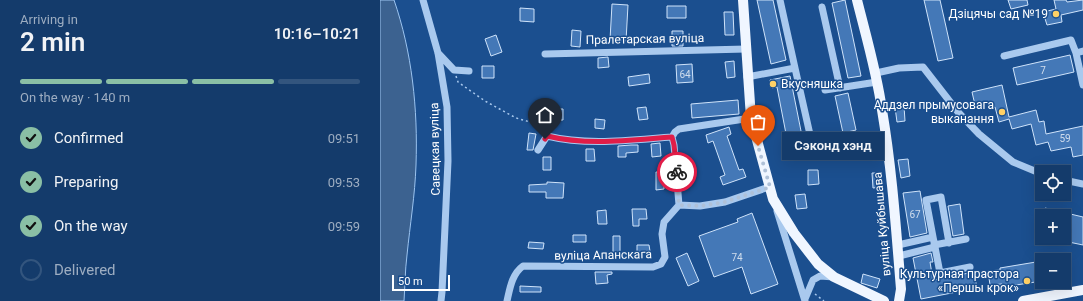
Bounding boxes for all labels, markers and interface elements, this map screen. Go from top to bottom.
place label: Дзіцячы сад №19 [949,7,1048,21]
marker: Дзіцячы сад №19 [1051,9,1061,19]
text: Arriving in [20,12,78,27]
text: 10:16–10:21 [274,25,360,43]
text: 2 min [20,27,85,57]
street label: Пралетарская вуліца [586,31,704,47]
house number: 7 [1040,65,1046,76]
house number: 64 [679,69,691,80]
place label: Вкусняшка [781,77,843,91]
marker: Вкусняшка [768,79,778,89]
text: On the way · 140 m [20,90,130,105]
pin [528,98,562,139]
place label: Аддзел прымусовага выканання [874,98,994,126]
street label: Савецкая вуліца [427,102,443,196]
icon: home [534,104,556,126]
pin [741,105,775,146]
marker: Аддзел прымусовага выканання [997,107,1007,117]
icon: bag [747,111,769,133]
icon: check [20,127,42,149]
text: Confirmed [54,129,124,147]
text: 09:51 [328,131,360,146]
callout: Сэконд хэнд [782,132,884,160]
house number: 59 [1059,133,1071,144]
text: Сэконд хэнд [794,138,872,153]
courier [657,152,697,192]
icon: bike [666,161,688,183]
map controls [1035,165,1071,289]
button: locate [1035,165,1071,201]
icon: check [20,171,42,193]
street label: вуліца Куйбышава [870,171,894,277]
text: Preparing [54,173,118,191]
text: 09:53 [328,175,360,190]
house number: 67 [909,209,921,220]
button: + [1035,209,1071,245]
icon: check [20,215,42,237]
text: On the way [54,217,128,235]
text: 09:59 [328,219,360,234]
street label: вуліца Апанскага [554,247,652,263]
house number: 74 [731,252,743,263]
button: − [1035,253,1071,289]
text: Delivered [54,261,116,279]
place label: Культурная прастора «Першы крок» [900,267,1019,295]
scale bar [392,273,450,292]
text: 50 m [398,275,423,288]
marker: Культурная прастора «Першы крок» [1022,276,1032,286]

